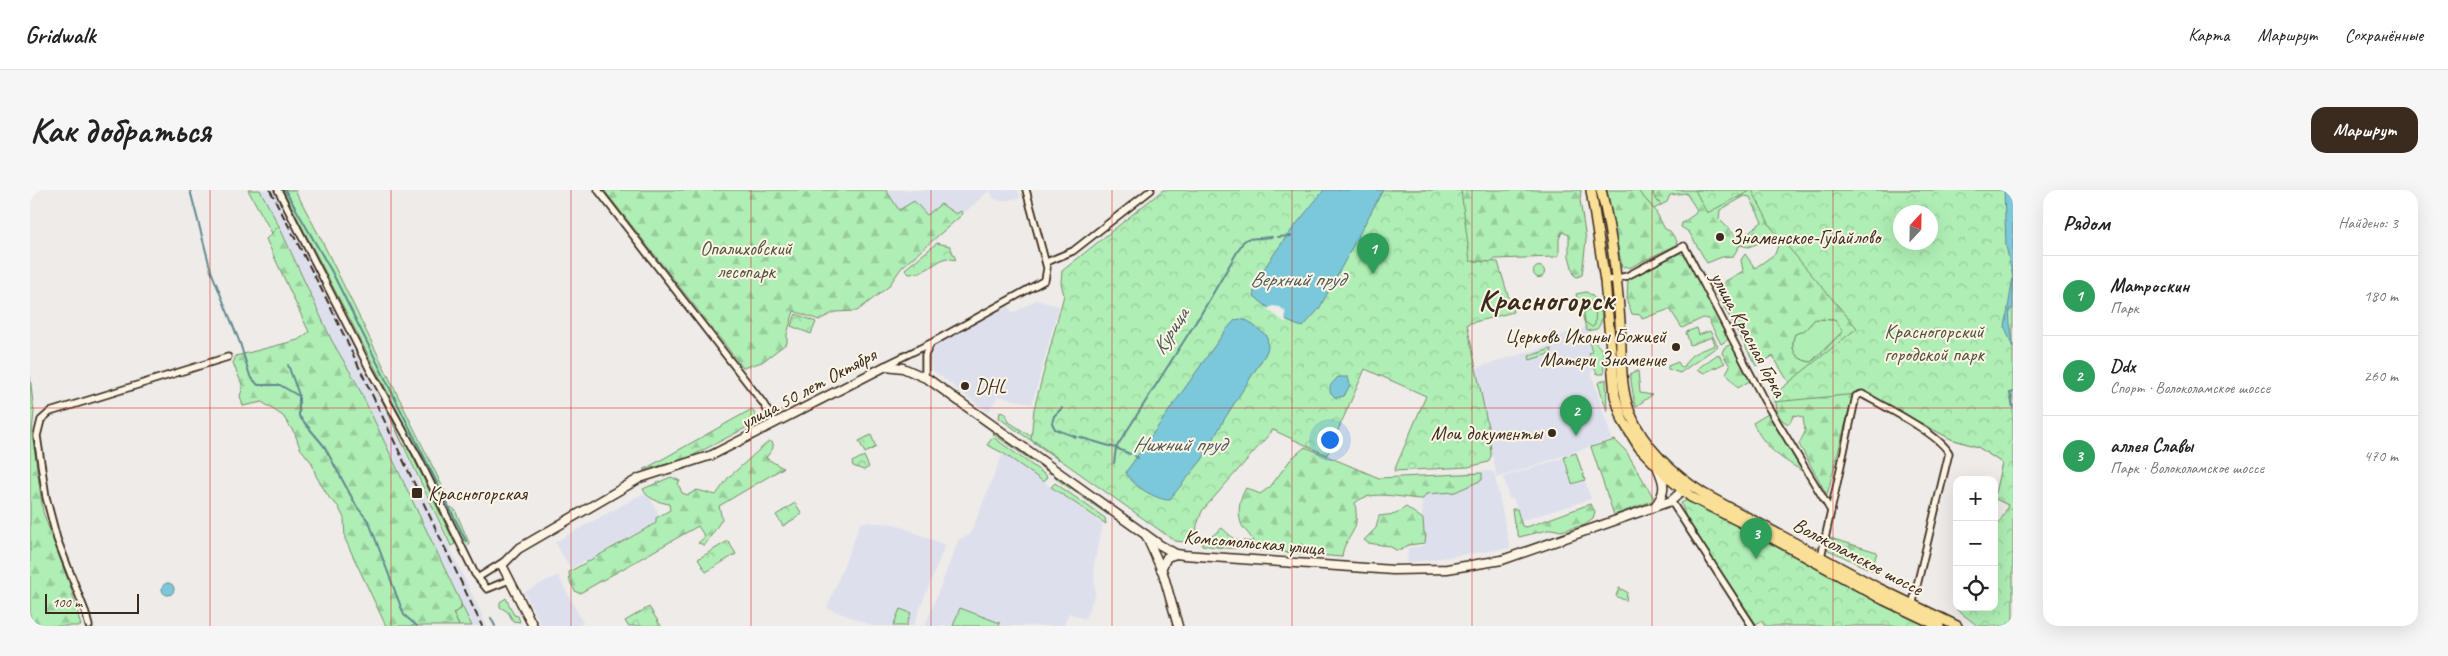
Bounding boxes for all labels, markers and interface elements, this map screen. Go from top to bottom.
text: Gridwalk [25,20,95,50]
text: Карта [2188,24,2229,46]
text: Маршрут [2257,24,2317,46]
text: Сохранённые [2345,24,2423,46]
button: Маршрут [2311,107,2418,153]
text: Как добраться [30,108,211,153]
north arrow [1893,205,1938,250]
text: Рядом [2063,210,2110,236]
text: Найдено: 3 [2338,213,2398,233]
place label: Знаменское-Губайлово [1730,225,1882,250]
marker: Знаменское-Губайлово [1714,231,1726,243]
pin: 1 [1357,233,1389,274]
park label: Опалиховский лесопарк [700,236,794,284]
water label: Верхний пруд [1250,266,1349,292]
street label: улица Красная Горка [1705,266,1793,403]
text: Матроскин [2110,274,2189,298]
district label: Красногорск [1478,281,1617,319]
text: 1 [2075,286,2083,306]
text: 180 m [2364,286,2398,306]
text: Парк [2110,298,2139,318]
water label: Курица [1146,301,1196,359]
park label: Красногорский городской парк [1884,319,1985,367]
place label: Церковь Иконы Божией Матери Знамение [1505,324,1668,372]
street label: улица 50 лет Октября [735,341,882,435]
marker: Церковь Иконы Божией Матери Знамение [1670,341,1682,353]
text: Ddx [2110,354,2135,378]
text: 2 [2075,366,2083,386]
text: 260 m [2364,366,2398,386]
place label: DHL [975,374,1007,399]
text: Спорт · Волоколамское шоссе [2110,378,2270,398]
marker: DHL [959,380,971,392]
pin: 2 [1560,395,1592,436]
place label: Мои документы [1431,421,1543,446]
your location [1317,427,1343,453]
marker: Мои документы [1546,427,1558,439]
water label: Нижний пруд [1133,431,1230,457]
text: аллея Славы [2110,434,2193,458]
text: 3 [2075,446,2083,466]
text: 470 m [2364,446,2398,466]
text: Парк · Волоколамское шоссе [2110,458,2264,478]
map controls [1953,476,1998,611]
button: + [1953,476,1998,521]
place label: Красногорская [428,481,529,506]
marker: Красногорская [410,486,424,500]
street label: Волоколамское шоссе [1789,512,1928,602]
pin: 3 [1740,518,1772,559]
button: − [1953,521,1998,566]
street label: Комсомольская улица [1183,524,1327,561]
button: locate [1953,566,1998,611]
scale bar [45,591,139,614]
text: 100 m [52,594,82,611]

